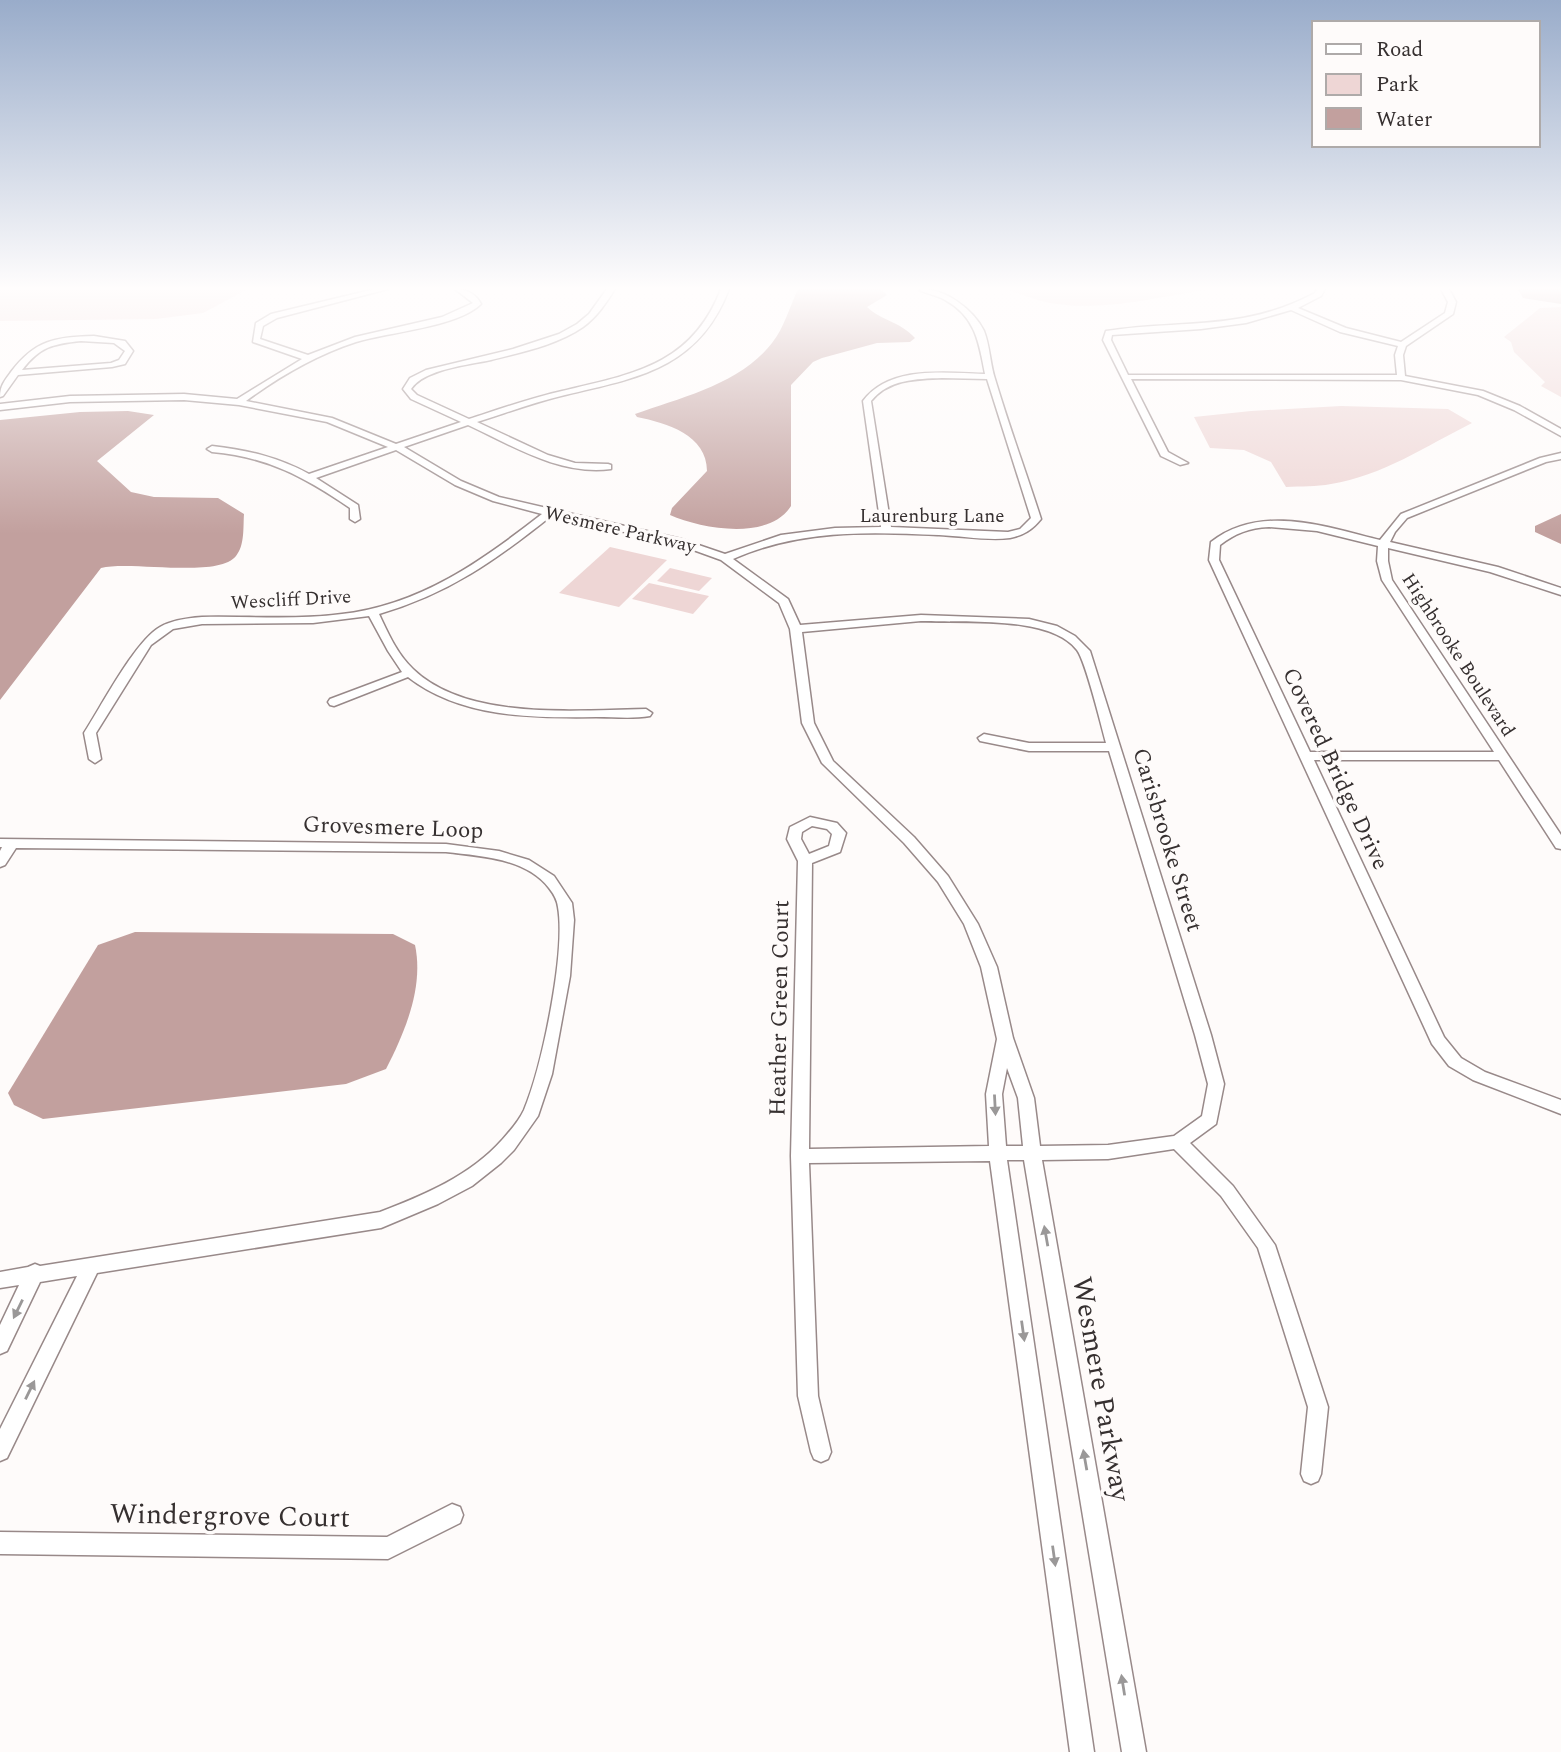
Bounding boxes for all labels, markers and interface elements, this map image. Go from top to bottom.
legend [1312,21,1540,147]
text: Road [1376,34,1423,66]
text: Park [1376,69,1420,101]
text: Water [1376,104,1432,136]
street label: Wesmere Parkway [541,498,699,562]
street label: Laurenburg Lane [859,502,1005,531]
street label: Highbrooke Boulevard [1394,567,1522,743]
street label: Wescliff Drive [230,582,352,618]
street label: Covered Bridge Drive [1273,662,1397,876]
street label: Carisbrooke Street [1122,744,1212,936]
street label: Grovesmere Loop [302,807,484,849]
street label: Heather Green Court [761,900,799,1116]
one-way arrow [990,1094,1001,1116]
one-way arrow [1040,1225,1051,1247]
street label: Wesmere Parkway [1060,1273,1142,1506]
one-way arrow [12,1299,23,1319]
one-way arrow [1017,1320,1028,1342]
one-way arrow [25,1380,36,1400]
one-way arrow [1079,1449,1090,1471]
street label: Windergrove Court [110,1492,350,1540]
one-way arrow [1048,1545,1059,1567]
one-way arrow [1117,1673,1128,1695]

